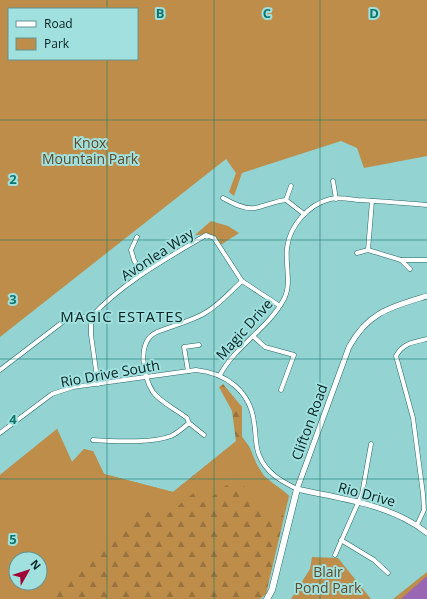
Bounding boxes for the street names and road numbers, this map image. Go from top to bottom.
street label: Avonlea Way [117,223,198,285]
street label: Magic Drive [211,294,277,364]
street label: Rio Drive South [59,355,161,391]
street label: Clifton Road [286,381,332,463]
street label: Rio Drive [336,477,398,511]

